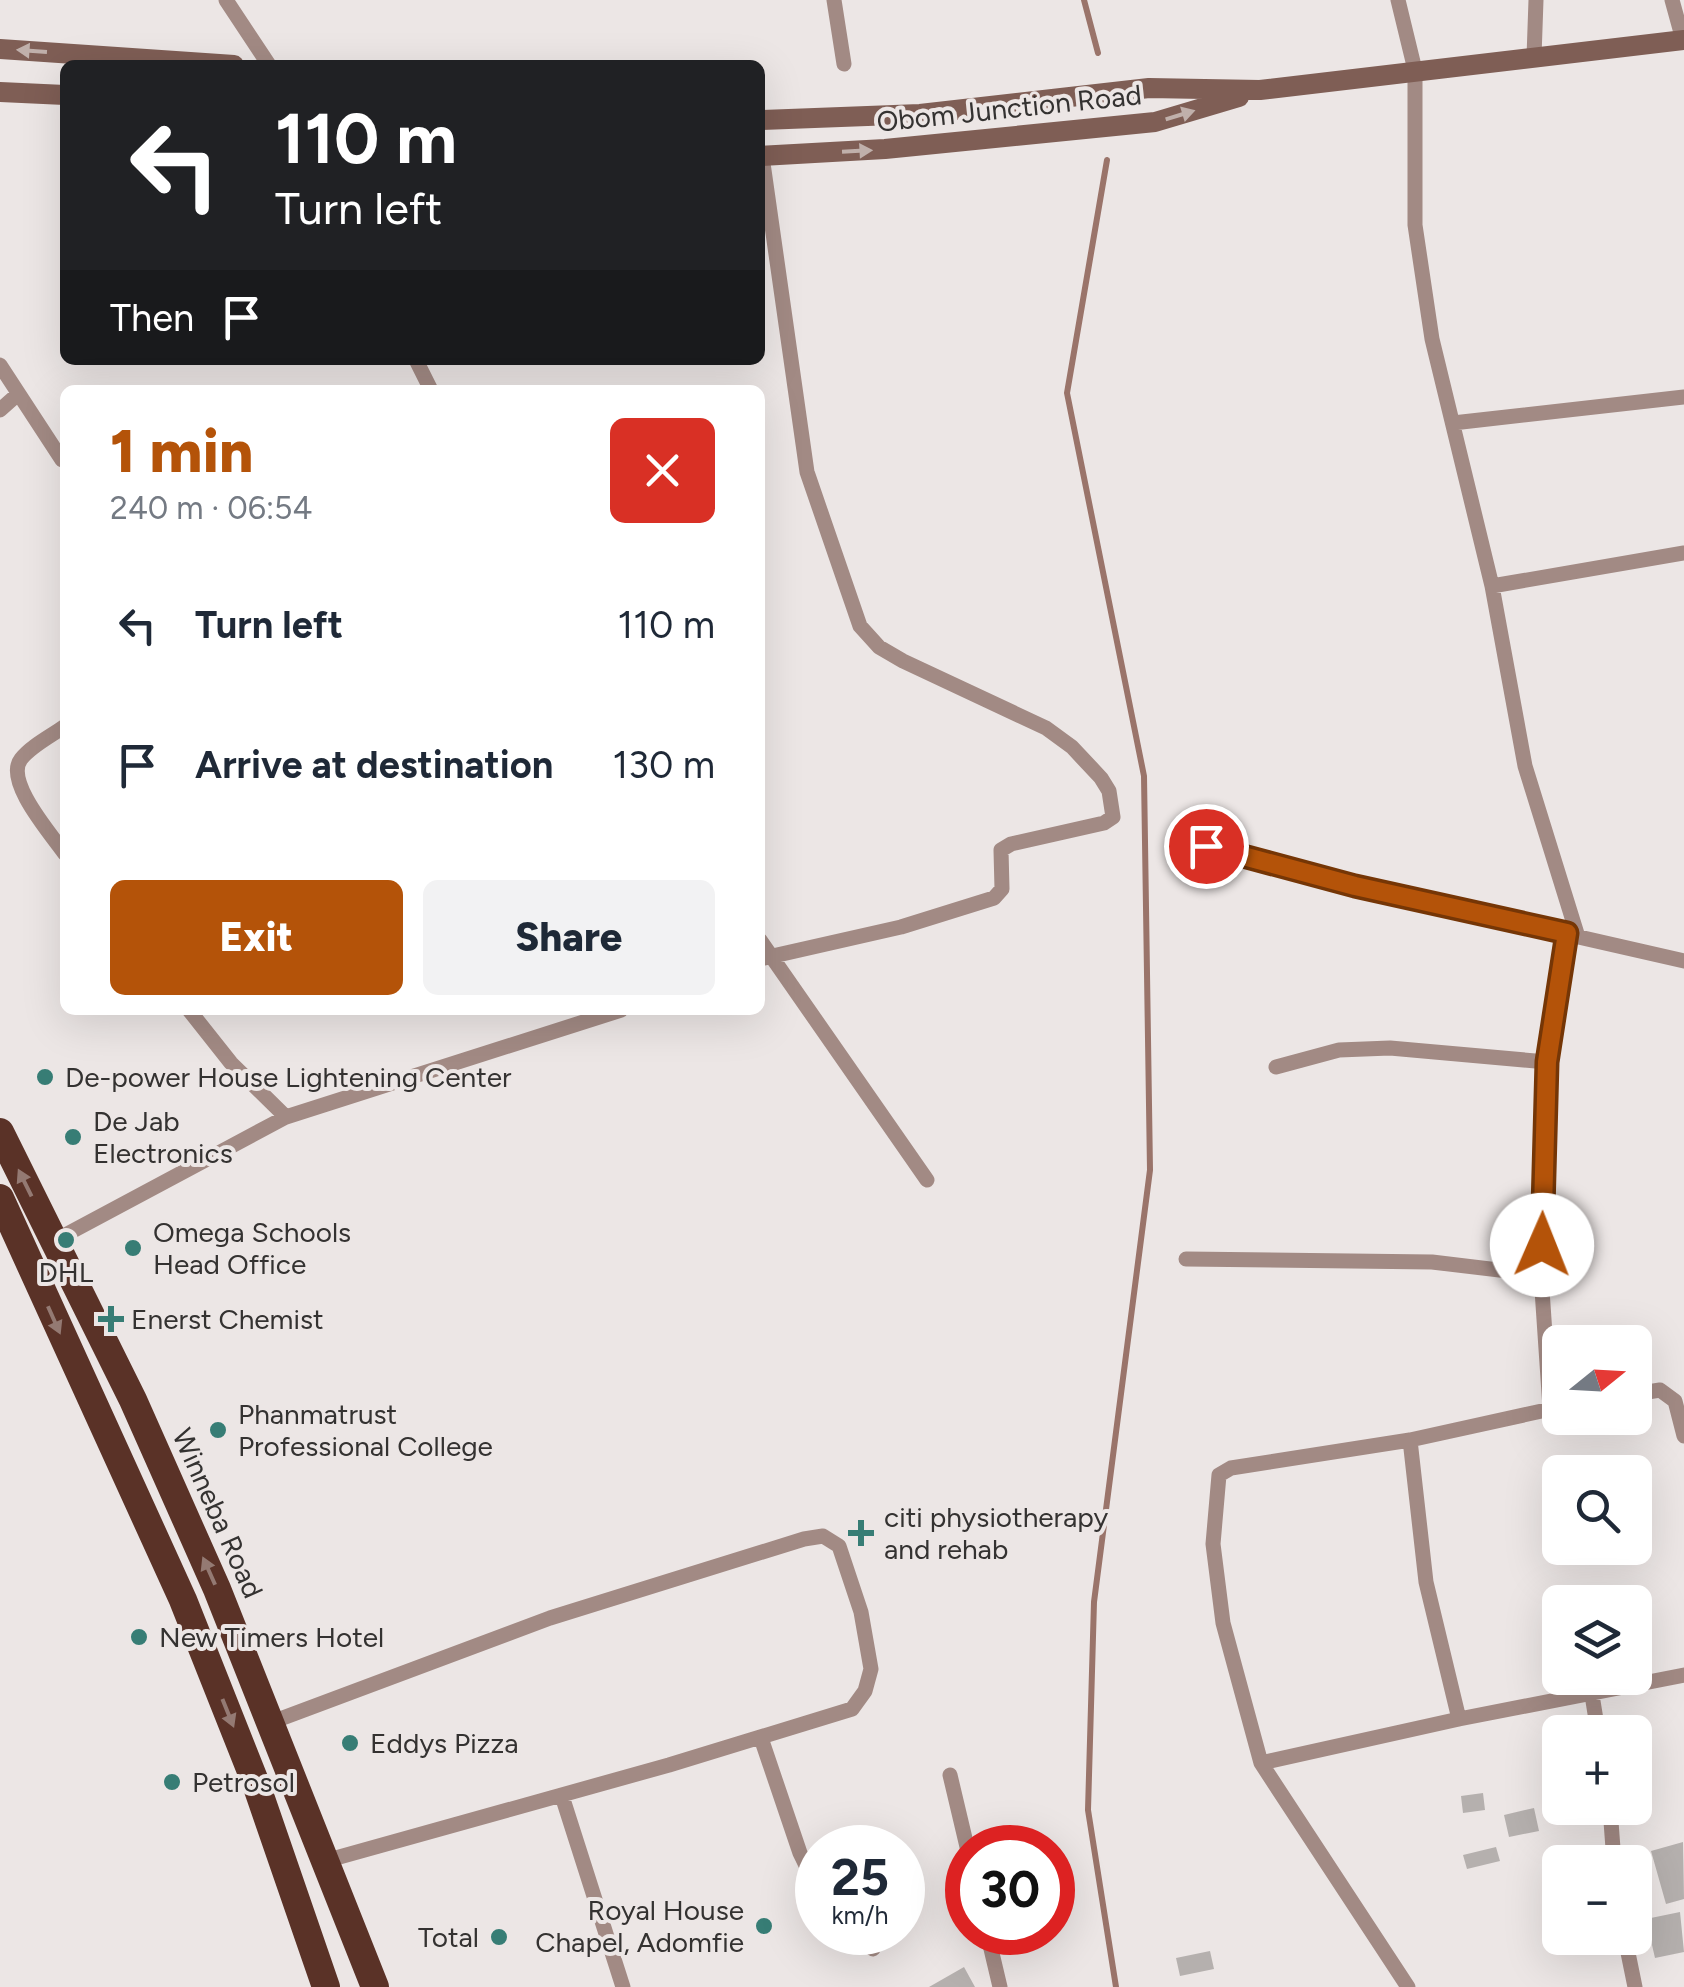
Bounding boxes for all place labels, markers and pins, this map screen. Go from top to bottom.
pin [1164,804,1249,889]
place label: De-power House Lightening Center [65,1060,512,1094]
marker: De-power House Lightening Center [34,1066,56,1088]
place label: De Jab Electronics [93,1104,233,1170]
marker: De Jab Electronics [62,1126,84,1148]
place label: Omega Schools Head Office [153,1215,351,1281]
marker: DHL [55,1229,77,1251]
marker: Omega Schools Head Office [122,1237,144,1259]
place label: DHL [39,1255,94,1289]
place label: Enerst Chemist [131,1302,324,1336]
marker: Enerst Chemist [100,1308,122,1330]
place label: Phanmatrust Professional College [238,1397,493,1463]
marker: Phanmatrust Professional College [207,1419,229,1441]
place label: citi physiotherapy and rehab [884,1500,1109,1566]
marker: citi physiotherapy and rehab [848,1520,874,1546]
place label: New Timers Hotel [159,1620,384,1654]
marker: New Timers Hotel [128,1626,150,1648]
place label: Eddys Pizza [370,1726,519,1760]
marker: Eddys Pizza [339,1732,361,1754]
place label: Petrosol [192,1765,295,1799]
marker: Petrosol [161,1771,183,1793]
place label: Royal House Chapel, Adomfie [535,1893,744,1959]
marker: Royal House Chapel, Adomfie [753,1915,775,1937]
place label: Total [418,1920,479,1954]
marker: Total [488,1926,510,1948]

